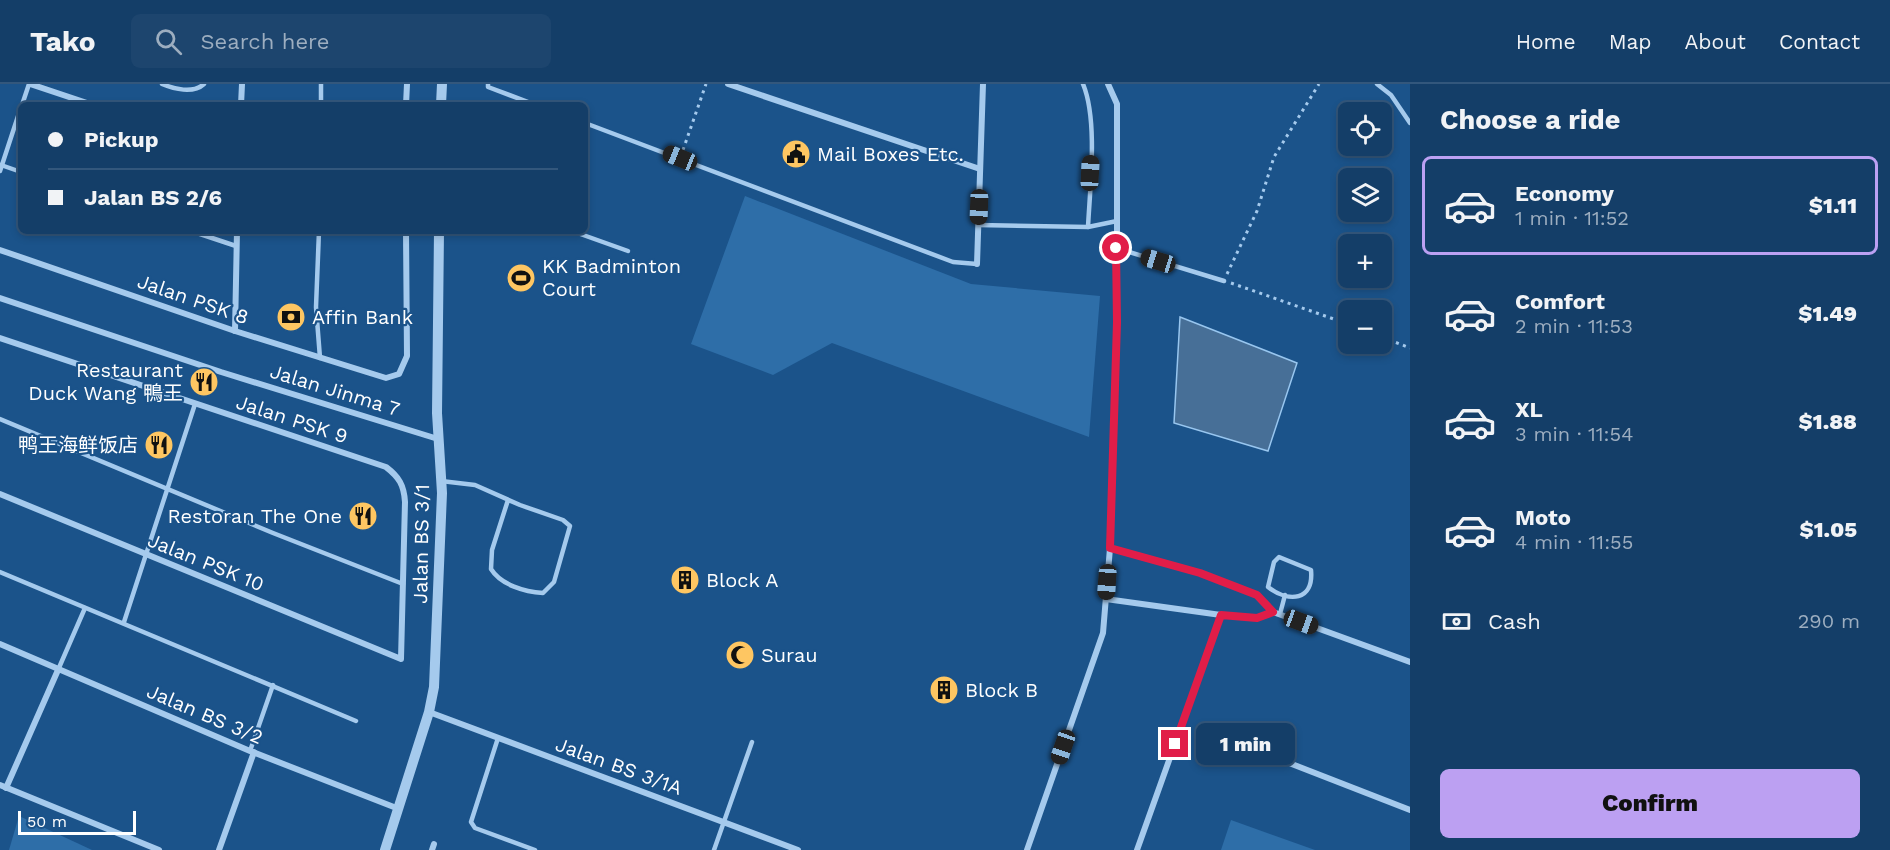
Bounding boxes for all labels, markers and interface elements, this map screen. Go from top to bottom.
search box [131,14,551,68]
text: Tako [30,25,95,58]
icon: search [152,25,185,58]
text: Search here [200,29,329,54]
text: Home [1516,29,1576,54]
text: Map [1609,29,1652,54]
text: About [1685,29,1746,54]
text: Contact [1779,29,1860,54]
map controls [1338,102,1392,354]
button: locate [1338,102,1392,156]
text: Choose a ride [1440,104,1620,136]
text: Pickup [84,127,159,152]
public building icon: Mail Boxes Etc. [780,138,812,170]
place label: Mail Boxes Etc. [817,142,964,166]
car [660,143,700,173]
car [1080,155,1100,191]
button: layers [1338,168,1392,222]
icon: car [1443,179,1497,233]
text: Economy [1515,181,1614,206]
text: Jalan BS 2/6 [84,185,222,210]
car [969,189,989,225]
text: $1.11 [1809,193,1857,218]
text: 1 min · 11:52 [1515,206,1629,230]
route start [1102,234,1129,261]
button: + [1338,234,1392,288]
car [1138,247,1178,275]
place label: KK Badminton Court [542,254,681,301]
sports icon: KK Badminton Court [505,262,537,294]
street label: Jalan PSK 8 [134,269,252,329]
icon: car [1443,287,1497,341]
text: Comfort [1515,289,1605,314]
button: − [1338,300,1392,354]
bank icon: Affin Bank [275,301,307,333]
text: $1.49 [1798,301,1857,326]
place label: Affin Bank [312,305,413,329]
text: 2 min · 11:53 [1515,314,1633,338]
place label: Restaurant Duck Wang 鴨王 [28,358,184,405]
street label: Jalan Jinma 7 [267,359,403,421]
restaurant icon: Restaurant Duck Wang 鴨王 [188,366,220,398]
street label: Jalan PSK 9 [233,390,351,448]
icon: car [1443,395,1497,449]
text: XL [1515,397,1543,422]
text: $1.88 [1799,409,1857,434]
text: 3 min · 11:54 [1515,422,1633,446]
restaurant icon: 鸭王海鲜饭店 [143,429,175,461]
place label: 鸭王海鲜饭店 [18,433,138,457]
street label: Jalan BS 3/1 [408,484,434,604]
restaurant icon: Restoran The One [347,500,379,532]
icon: car [1443,503,1497,557]
place label: Restoran The One [168,504,342,528]
text: Moto [1515,505,1571,530]
text: $1.05 [1800,517,1857,542]
street label: Jalan PSK 10 [144,528,268,596]
text: 4 min · 11:55 [1515,530,1633,554]
car [1097,563,1117,601]
building icon: Block A [669,564,701,596]
place label: Block A [706,568,779,592]
icon: cash [1440,605,1473,638]
car [1281,607,1321,637]
text: Cash [1488,609,1541,634]
text: 290 m [1798,609,1860,633]
mosque icon: Surau [724,639,756,671]
place label: Surau [761,643,818,667]
building icon: Block B [928,674,960,706]
place label: Block B [965,678,1038,702]
street label: Jalan BS 3/2 [143,679,267,749]
callout: 1 min [1196,723,1295,765]
car [1049,727,1077,767]
route end [1161,730,1188,757]
street label: Jalan BS 3/1A [552,732,686,800]
text: 1 min [1220,732,1271,756]
button: Confirm [1440,769,1860,838]
scale bar [18,808,136,836]
text: 50 m [27,812,67,831]

